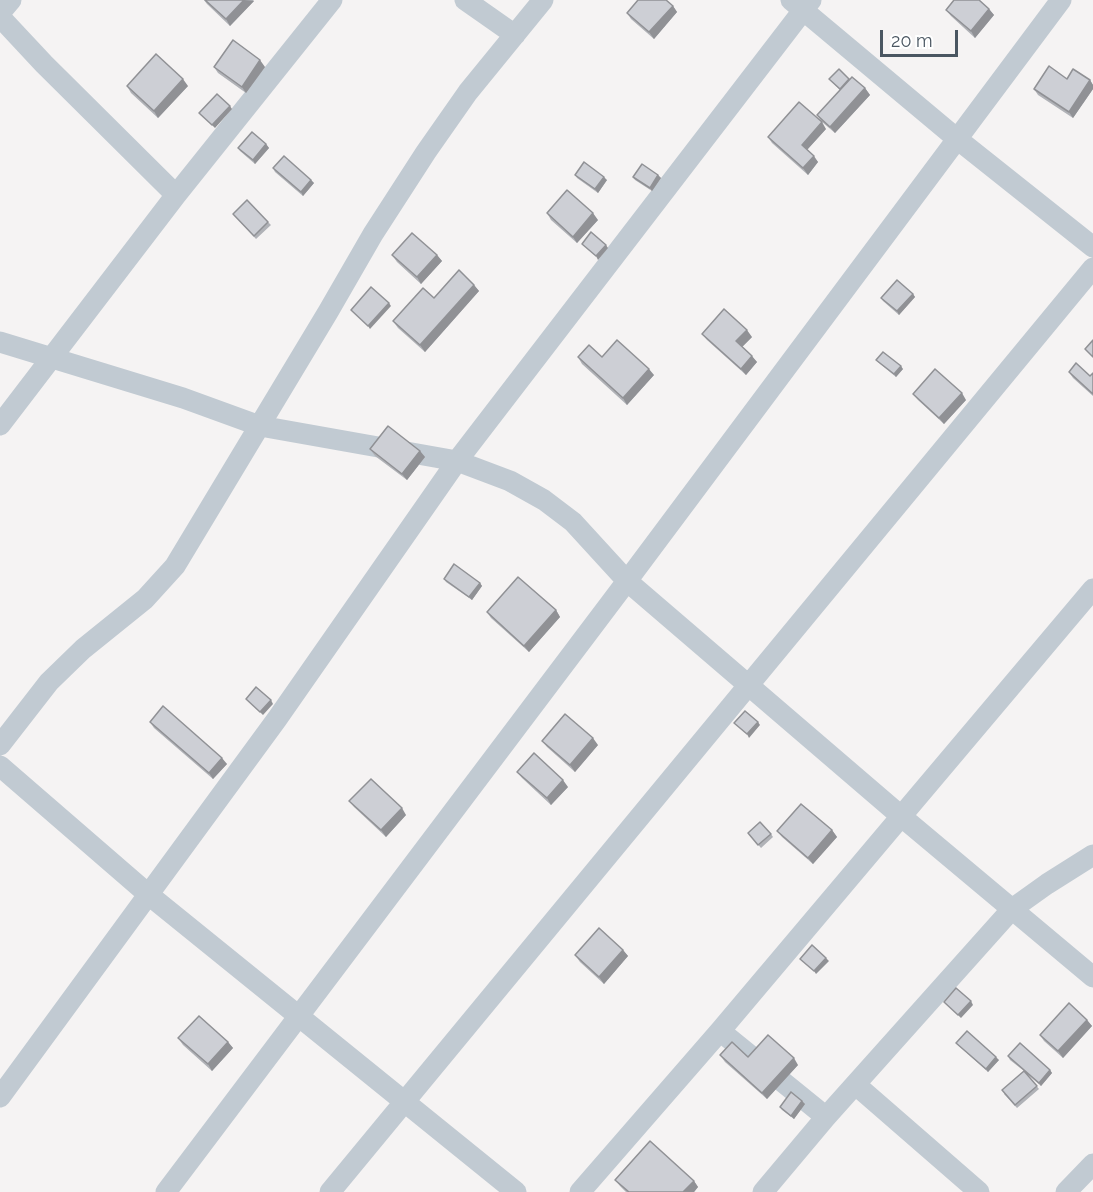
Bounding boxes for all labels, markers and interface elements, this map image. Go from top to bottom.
scale bar [883,18,961,56]
text: 20 m [891,30,933,51]

